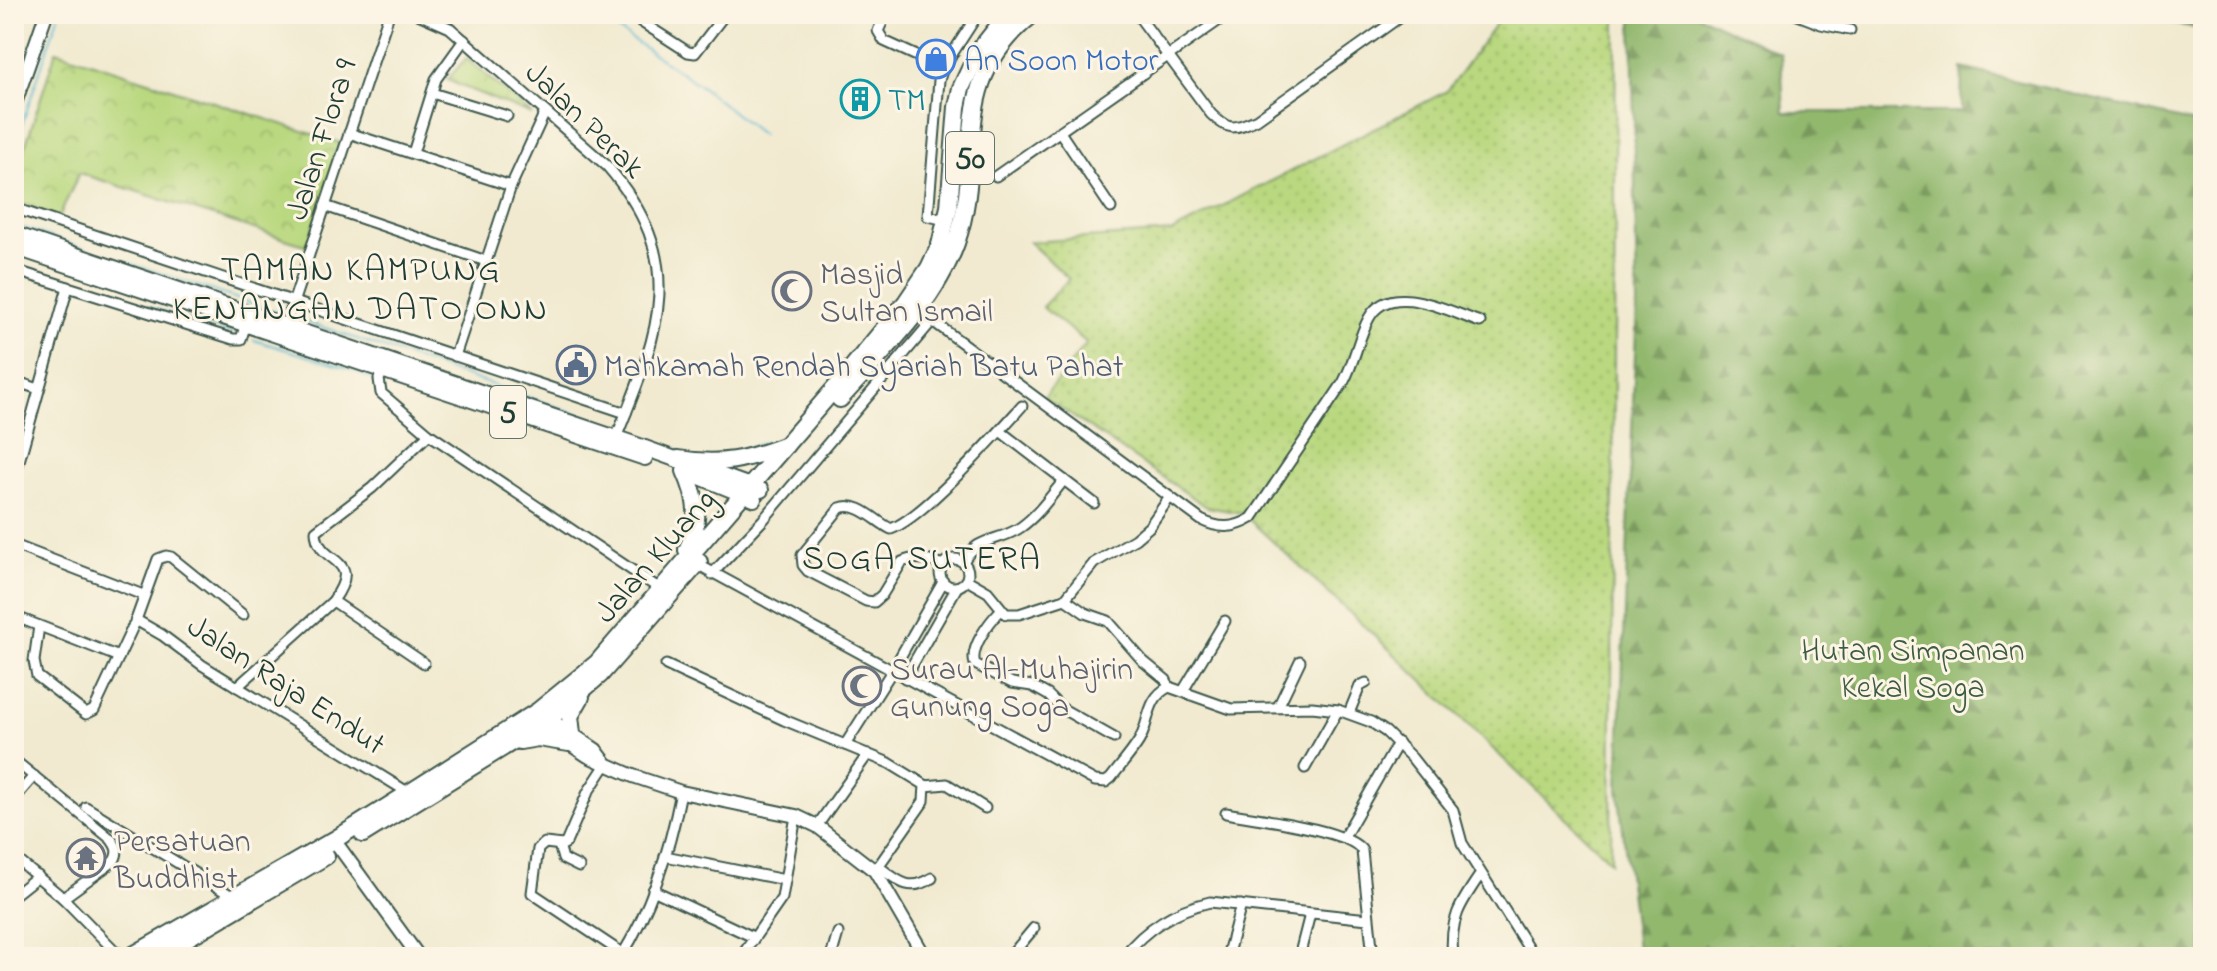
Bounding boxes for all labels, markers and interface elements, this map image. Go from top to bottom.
shop icon: An Soon Motor [915,38,957,80]
place label: An Soon Motor [964,39,1159,86]
street label: Jalan Perak [513,52,655,192]
street label: Jalan Flora 9 [275,53,372,227]
building icon: TM [839,78,881,120]
place label: TM [888,79,926,126]
road number: 50 [946,132,994,184]
district label: TAMAN KAMPUNG KENANGAN DATO ONN [173,247,549,336]
place label: Masjid Sultan Ismail [820,253,993,337]
mosque icon: Masjid Sultan Ismail [771,270,813,312]
public building icon: Mahkamah Rendah Syariah Batu Pahat [555,344,597,386]
place label: Mahkamah Rendah Syariah Batu Pahat [604,345,1124,392]
road number: 5 [490,386,526,438]
street label: Jalan Kluang [584,479,729,635]
district label: SOGA SUTERA [802,536,1042,586]
street label: Jalan Raja Endut [177,605,394,769]
park label: Hutan Simpanan Kekal Soga [1801,629,2025,713]
place label: Surau Al-Muhajirin Gunung Soga [890,648,1133,732]
mosque icon: Surau Al-Muhajirin Gunung Soga [841,665,883,707]
place label: Persatuan Buddhist [113,820,250,904]
temple icon: Persatuan Buddhist [65,837,107,879]

